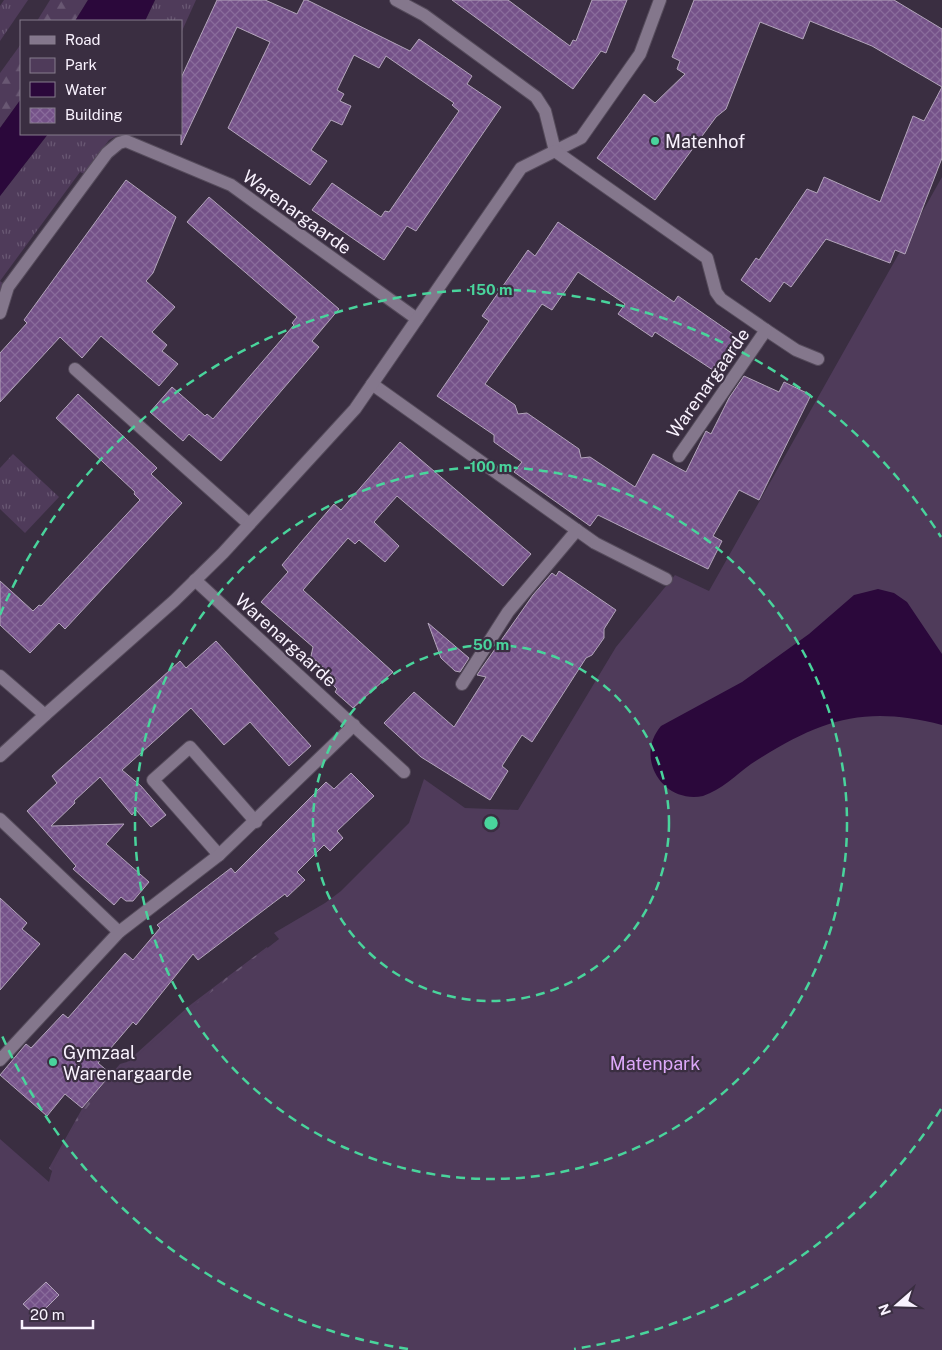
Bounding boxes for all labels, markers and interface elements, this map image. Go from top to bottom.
legend [20,20,182,135]
text: Road [65,31,101,48]
text: Park [65,56,97,73]
text: Water [65,81,107,98]
text: Building [65,106,123,123]
place label: Matenhof [665,131,745,152]
marker: Matenhof [649,135,661,147]
street label: Warenargaarde [239,166,355,258]
text: 150 m [469,281,513,298]
street label: Warenargaarde [662,324,754,442]
text: 100 m [470,458,512,475]
street label: Warenargaarde [231,589,341,691]
text: 50 m [473,636,509,653]
centre of rings [482,814,500,832]
place label: Gymzaal Warenargaarde [63,1042,192,1084]
park label: Matenpark [610,1053,700,1074]
marker: Gymzaal Warenargaarde [47,1056,59,1068]
north arrow [872,1280,922,1330]
scale bar [22,1298,94,1330]
text: N [875,1302,894,1317]
text: 20 m [30,1306,65,1323]

